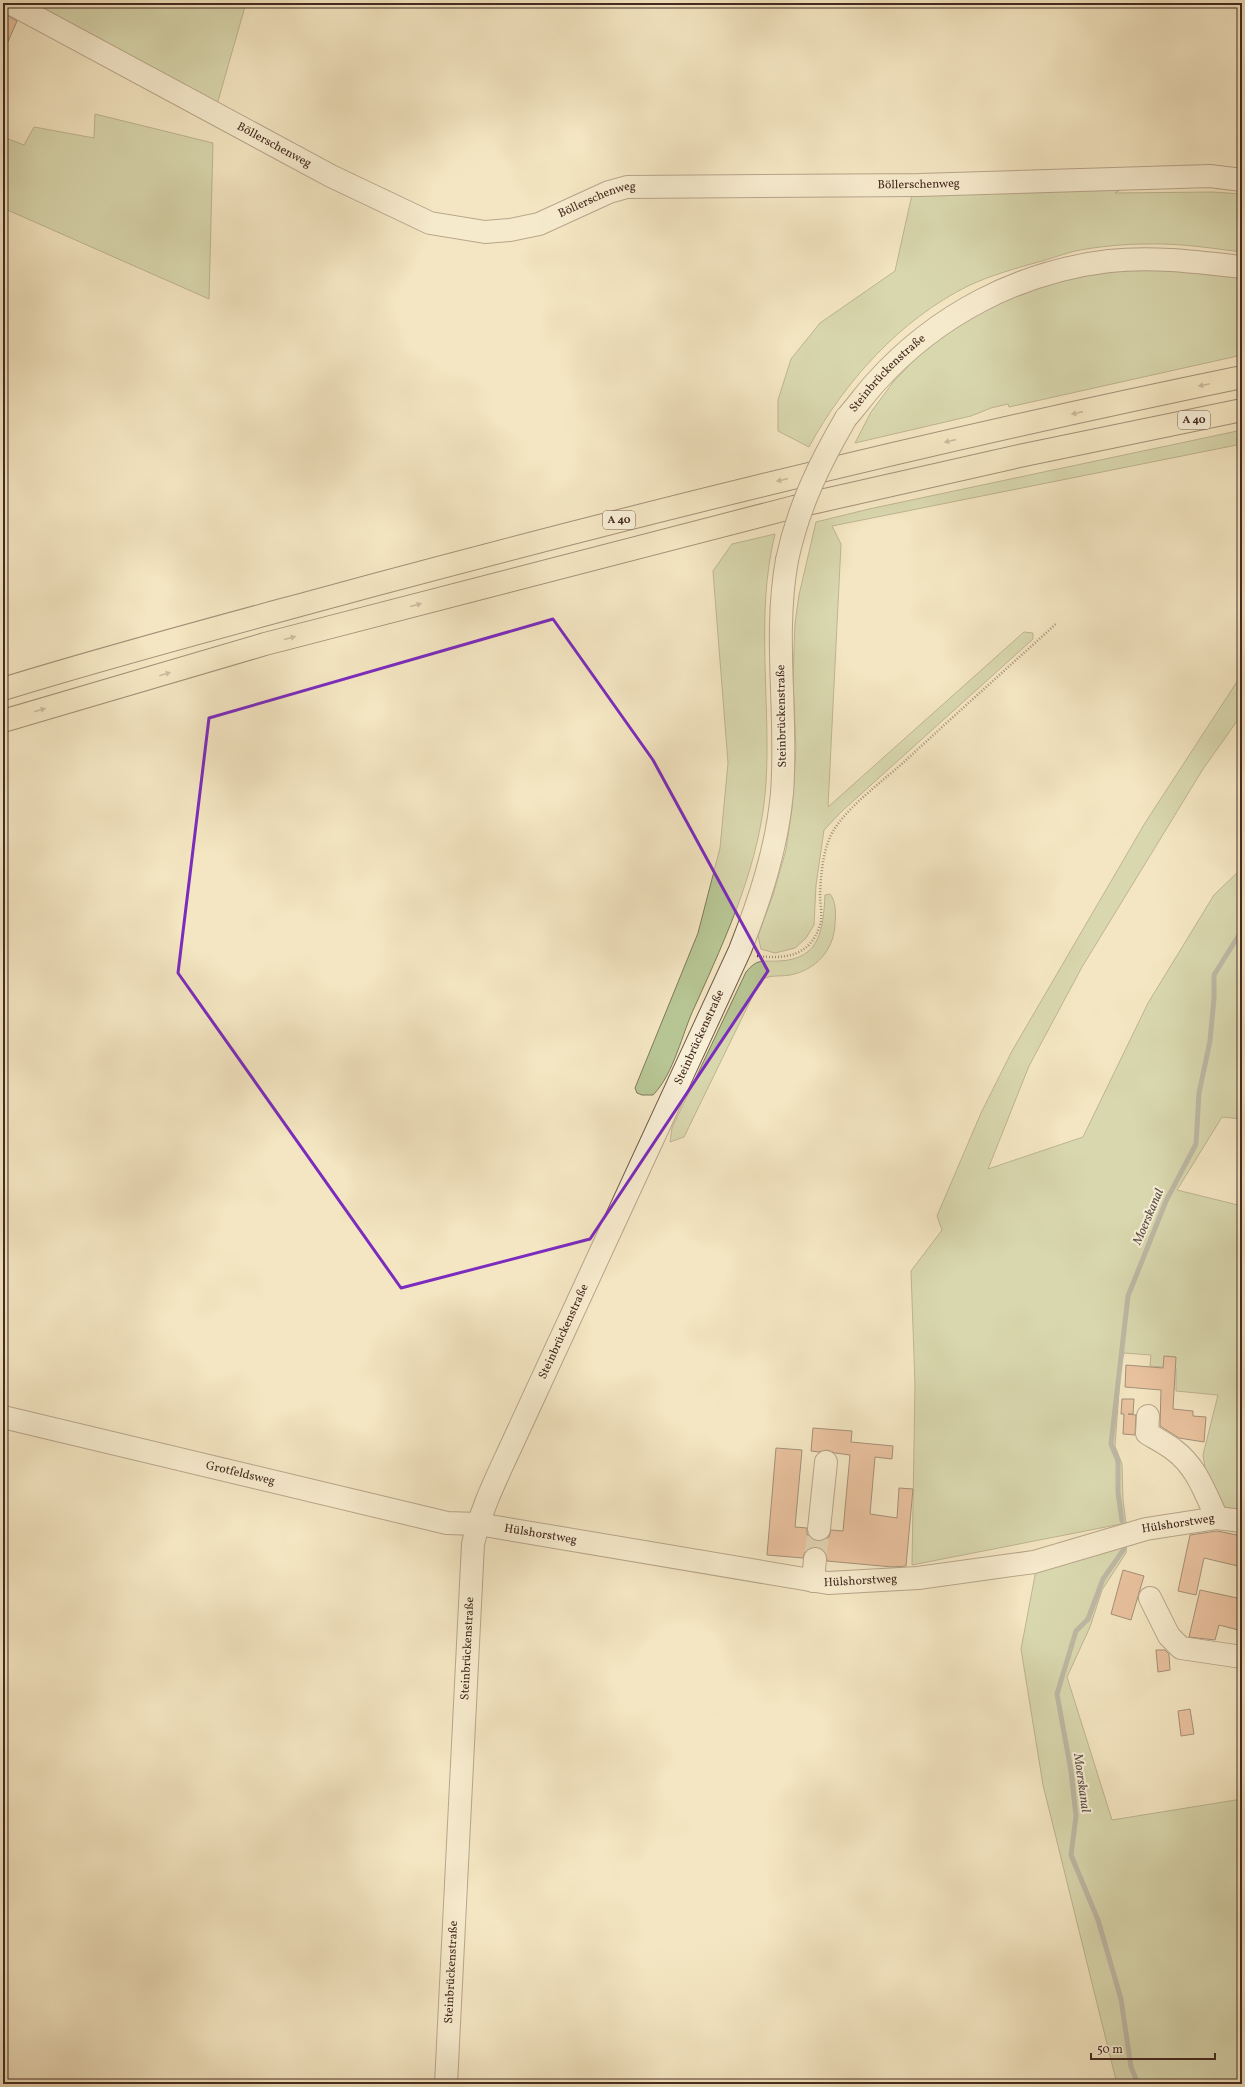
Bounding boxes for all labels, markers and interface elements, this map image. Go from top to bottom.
street label: Böllerschenweg [234,119,314,172]
street label: Böllerschenweg [877,176,960,193]
street label: Böllerschenweg [556,178,636,222]
street label: Steinbrückenstraße [846,331,929,416]
one-way arrow [1198,382,1210,388]
one-way arrow [1071,410,1083,416]
road number: A 40 [1178,411,1210,429]
one-way arrow [944,439,956,445]
one-way arrow [776,477,789,483]
road number: A 40 [603,511,635,529]
one-way arrow [410,602,422,608]
one-way arrow [284,635,296,641]
street label: Steinbrückenstraße [773,664,791,768]
one-way arrow [159,670,171,676]
one-way arrow [35,707,47,713]
street label: Steinbrückenstraße [671,987,729,1088]
water label: Moerskanal [1129,1185,1169,1249]
street label: Steinbrückenstraße [535,1281,593,1382]
street label: Grotfeldsweg [204,1458,276,1490]
street label: Hülshorstweg [1141,1510,1216,1538]
street label: Hülshorstweg [503,1521,578,1549]
street label: Hülshorstweg [823,1571,898,1591]
street label: Steinbrückenstraße [457,1596,478,1700]
water label: Moerskanal [1068,1751,1094,1814]
street label: Steinbrückenstraße [441,1920,462,2024]
scale bar [1091,2035,1215,2061]
text: 50 m [1097,2042,1123,2058]

